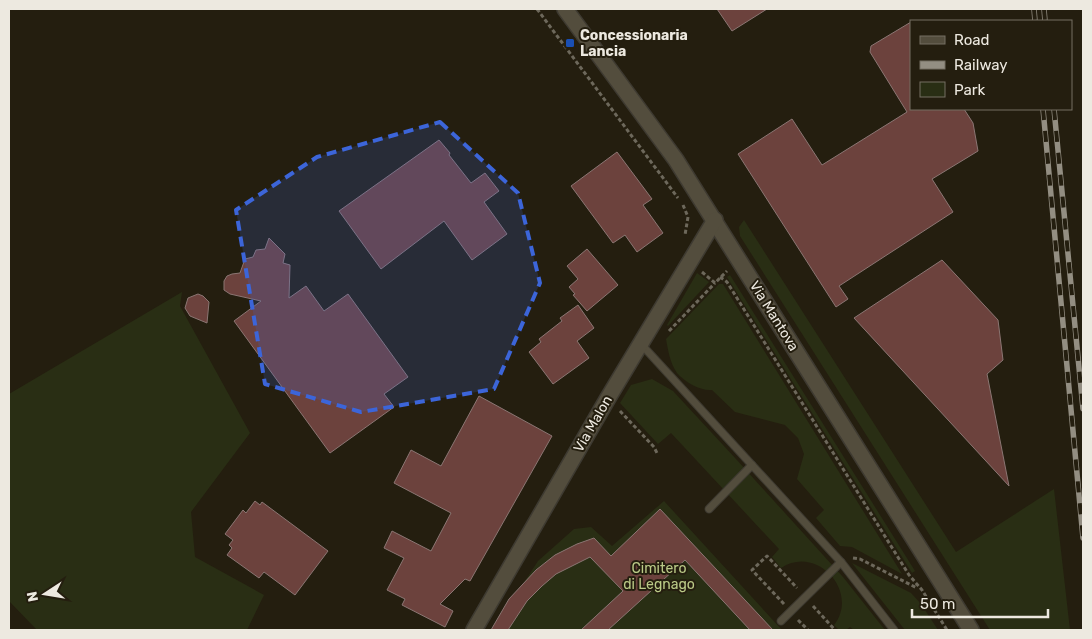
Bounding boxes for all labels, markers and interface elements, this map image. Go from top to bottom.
legend [910,20,1072,110]
place label: Concessionaria Lancia [580,27,688,60]
text: Road [954,31,990,49]
marker: Concessionaria Lancia [564,37,576,49]
text: Railway [954,56,1008,74]
text: Park [954,81,985,99]
street label: Via Mantova [746,278,802,354]
street label: Via Malon [570,393,616,455]
park label: Cimitero di Legnago [623,560,695,593]
north arrow [20,569,70,619]
scale bar [912,586,1048,618]
text: N [23,590,42,603]
text: 50 m [920,595,955,613]

